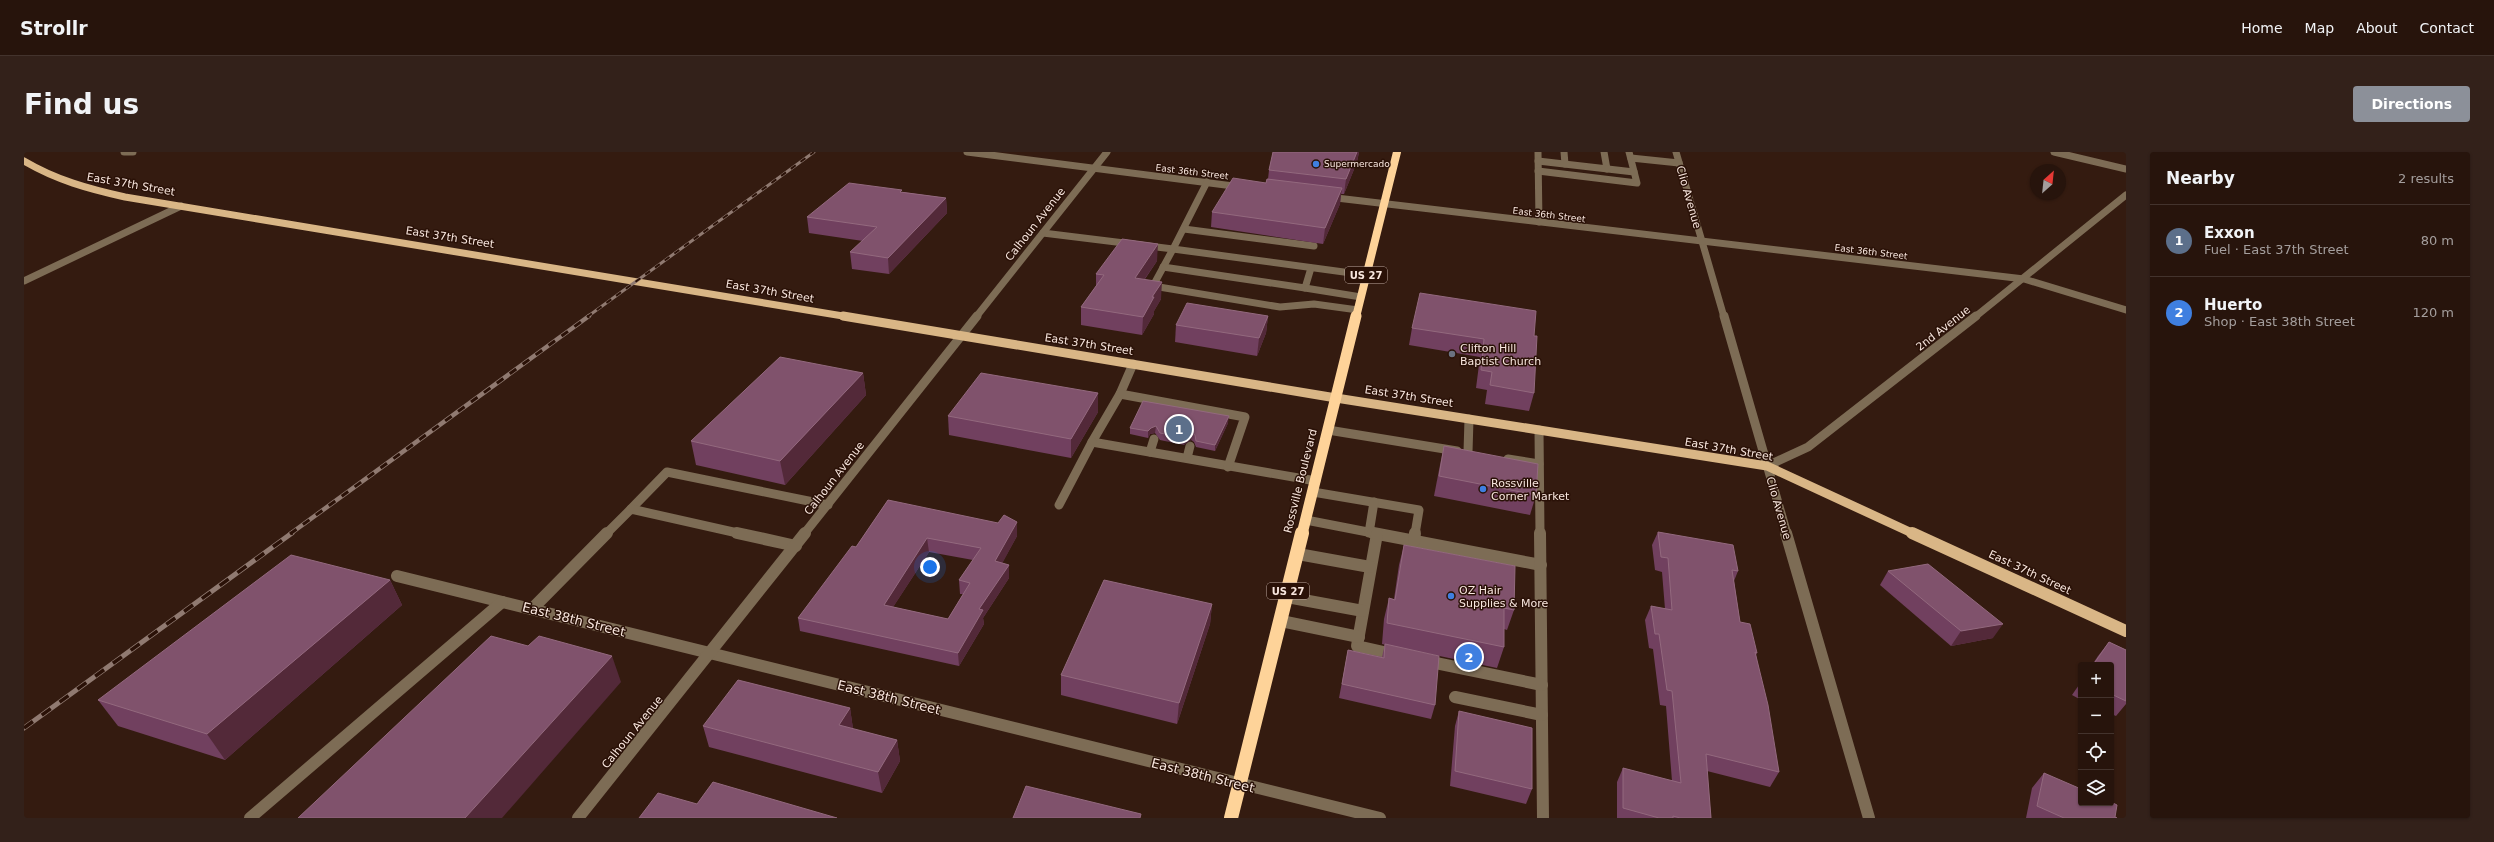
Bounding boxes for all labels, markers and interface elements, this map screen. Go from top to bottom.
text: Strollr [20,17,88,39]
text: Home [2241,20,2283,36]
text: Map [2305,20,2334,36]
text: About [2356,20,2398,36]
text: Contact [2420,20,2474,36]
button: Directions [2353,86,2470,122]
text: Find us [24,88,139,121]
marker: Supermercado [1311,159,1321,169]
place label: Supermercado [1324,159,1390,169]
street label: East 36th Street [1155,163,1229,181]
street label: Clio Avenue [1673,164,1704,230]
north arrow [2030,164,2066,200]
text: Nearby [2166,168,2235,188]
street label: East 37th Street [86,170,177,199]
text: 2 results [2398,171,2454,186]
street label: Calhoun Avenue [1003,185,1068,264]
street label: East 36th Street [1512,206,1586,224]
street label: East 37th Street [405,224,496,251]
text: Exxon [2204,224,2255,242]
text: 1 [2174,233,2184,248]
text: 80 m [2421,233,2454,248]
text: Fuel · East 37th Street [2204,242,2349,257]
street label: East 36th Street [1834,243,1908,261]
road number: US 27 [1345,267,1387,283]
street label: East 37th Street [725,277,816,306]
text: Huerto [2204,296,2262,314]
street label: 2nd Avenue [1914,303,1973,354]
text: 2 [2174,305,2184,320]
text: 120 m [2412,305,2454,320]
text: Shop · East 38th Street [2204,314,2355,329]
street label: East 37th Street [1044,331,1135,358]
place label: Clifton Hill Baptist Church [1460,342,1541,368]
marker: Clifton Hill Baptist Church [1447,349,1457,359]
street label: East 37th Street [1364,383,1455,410]
pin: 1 [1166,414,1192,444]
street label: Rossville Boulevard [1281,428,1320,535]
street label: East 37th Street [1684,435,1775,464]
street label: Calhoun Avenue [802,439,867,518]
street label: Clio Avenue [1763,475,1794,541]
place label: Rossville Corner Market [1491,477,1570,503]
marker: Rossville Corner Market [1478,484,1488,494]
street label: East 37th Street [1987,548,2074,598]
your location [920,557,940,577]
road number: US 27 [1267,583,1309,599]
place label: OZ Hair Supplies & More [1459,584,1549,610]
marker: OZ Hair Supplies & More [1446,591,1456,601]
street label: East 38th Street [521,599,627,640]
pin: 2 [1456,642,1482,672]
map controls [2078,662,2114,806]
button: + [2078,662,2114,698]
street label: East 38th Street [836,677,942,718]
street label: Calhoun Avenue [599,693,666,771]
button: − [2078,698,2114,734]
button: locate [2078,734,2114,770]
street label: East 38th Street [1150,755,1256,796]
button: layers [2078,770,2114,806]

